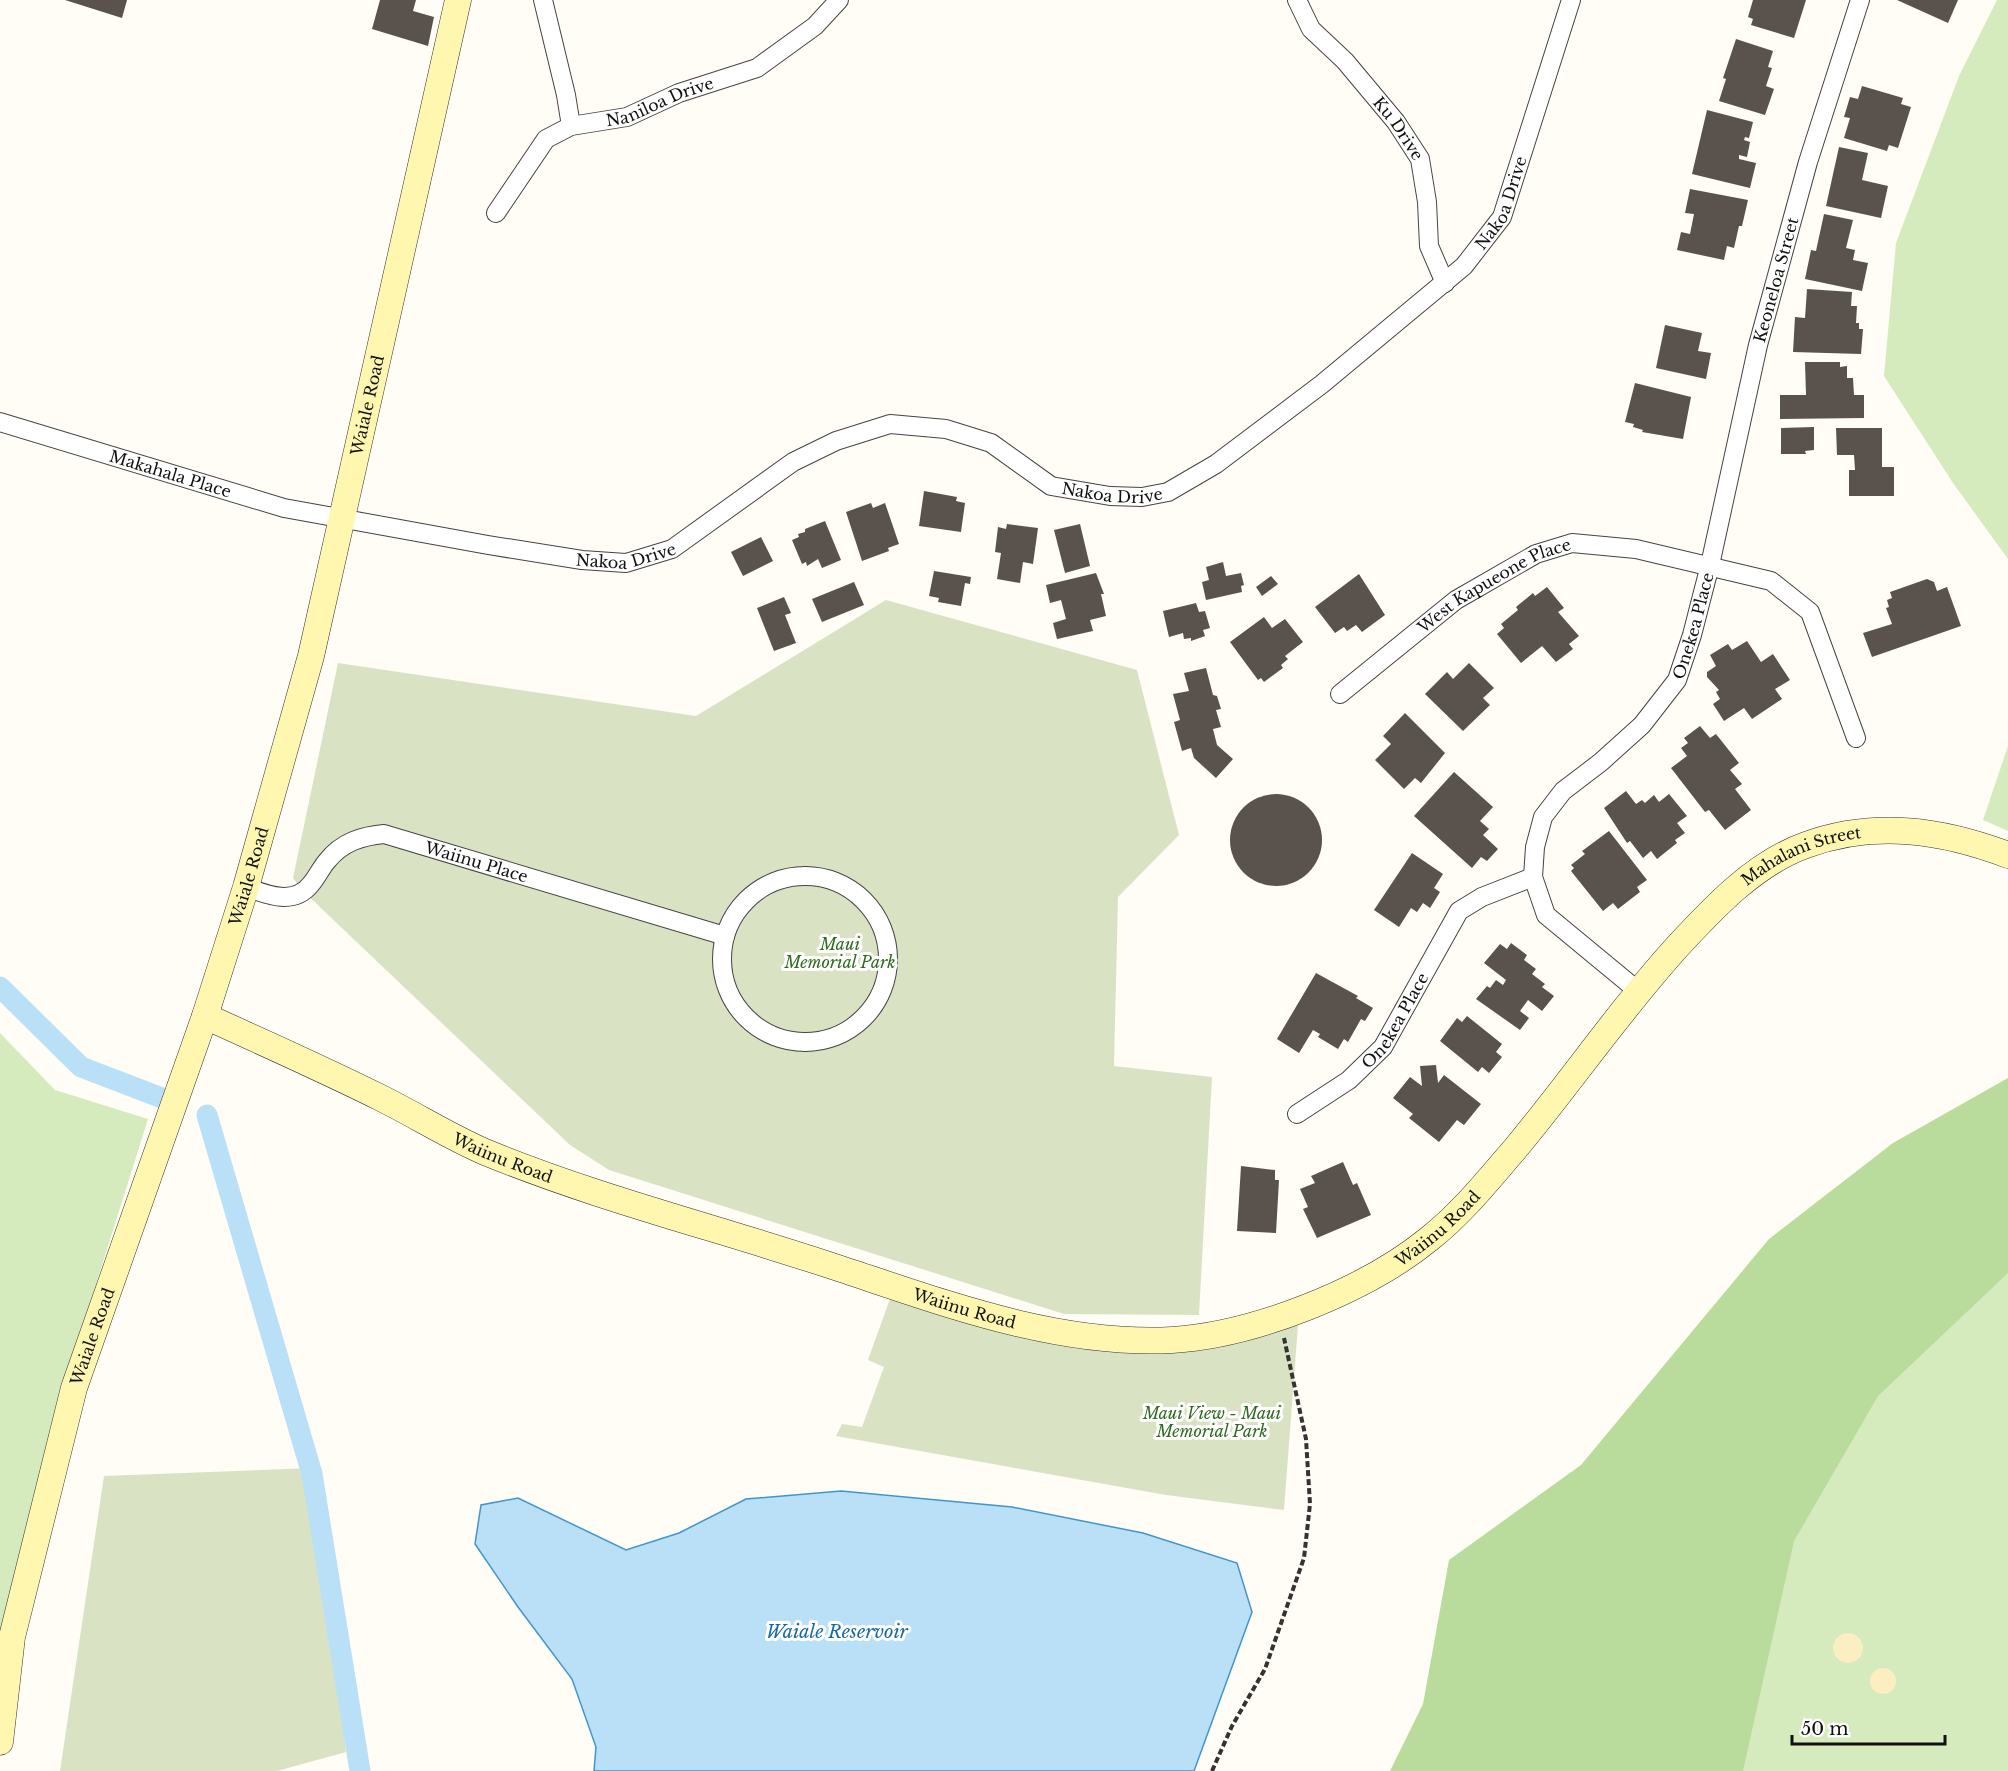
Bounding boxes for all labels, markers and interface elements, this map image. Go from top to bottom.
street label: Naniloa Drive [604,73,716,130]
street label: Ku Drive [1369,92,1428,164]
street label: Nakoa Drive [1471,154,1531,253]
street label: Keoneloa Street [1749,215,1802,345]
street label: Waiale Road [346,353,388,458]
street label: Makahala Place [107,446,234,501]
street label: Nakoa Drive [1060,478,1164,507]
street label: West Kapueone Place [1413,534,1573,638]
street label: Nakoa Drive [575,538,678,573]
street label: Onekea Place [1668,570,1718,682]
street label: Mahalani Street [1737,822,1862,890]
street label: Waiale Road [224,824,272,929]
street label: Waiinu Place [422,837,530,886]
park label: Maui Memorial Park [783,934,896,972]
street label: Onekea Place [1357,969,1432,1073]
street label: Waiinu Road [448,1128,556,1187]
street label: Waiinu Road [1390,1186,1484,1271]
street label: Waiinu Road [910,1283,1018,1333]
street label: Waiale Road [65,1285,119,1389]
park label: Maui View - Maui Memorial Park [1142,1403,1282,1441]
water label: Waiale Reservoir [766,1621,909,1643]
scale bar [1792,1708,1945,1746]
text: 50 m [1801,1718,1849,1740]

